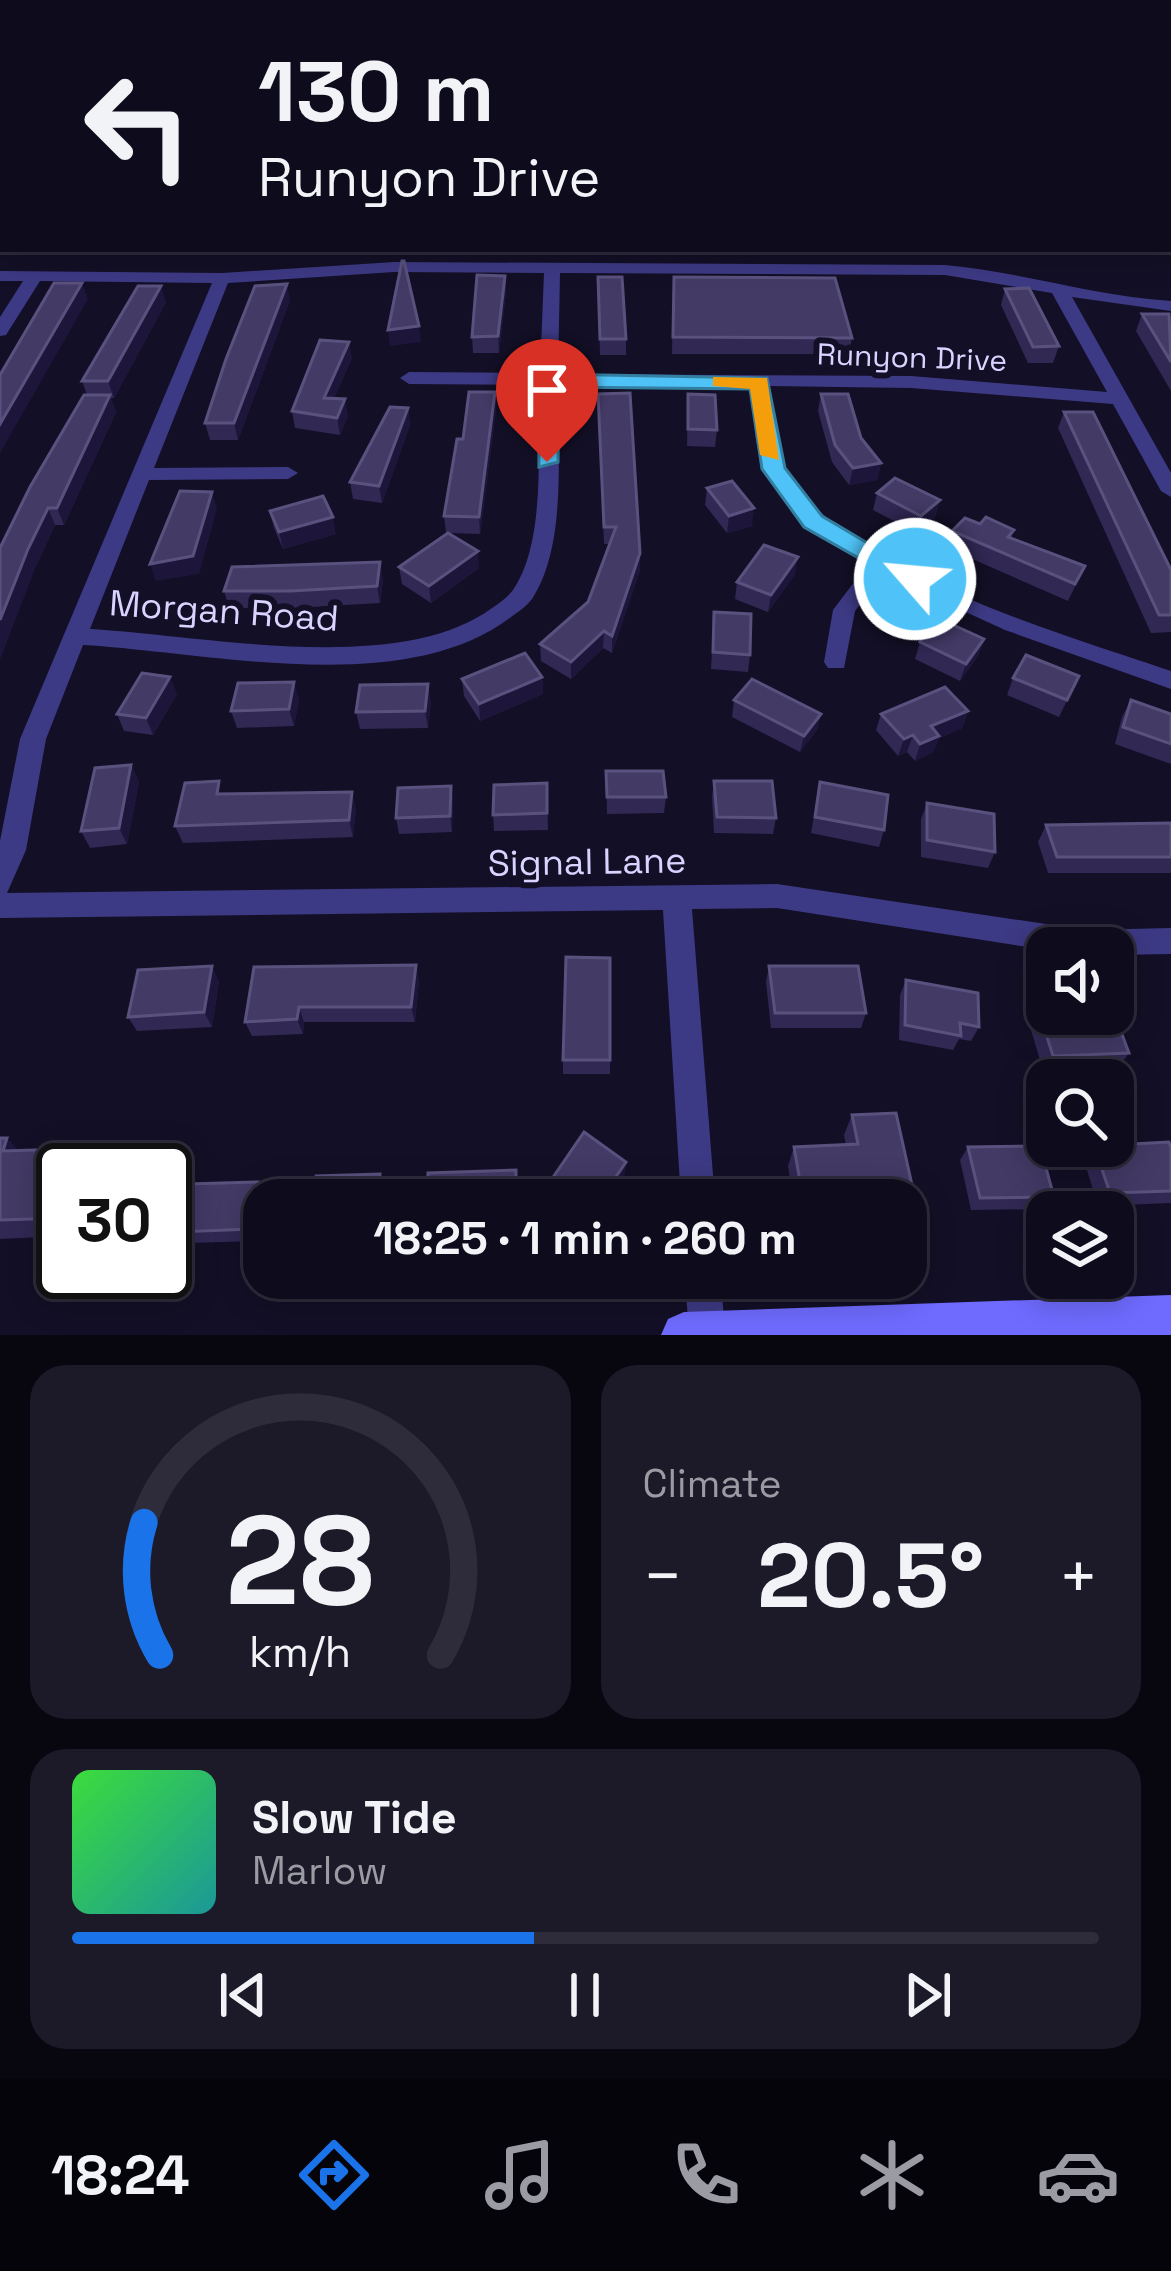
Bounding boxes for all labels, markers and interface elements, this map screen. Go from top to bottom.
text: 130 m [258,38,495,146]
icon: left [60,48,216,204]
text: Runyon Drive [258,143,601,212]
street label: Runyon Drive [816,334,1008,380]
pin [496,339,598,462]
icon: arrive [514,357,580,423]
position arrow [852,516,978,642]
street label: Morgan Road [108,580,340,642]
street label: Signal Lane [487,837,687,887]
map controls [1026,927,1134,1299]
button: sound [1026,927,1134,1035]
button: search [1026,1059,1134,1167]
speed limit sign: 30 [36,1143,192,1299]
button: layers [1026,1191,1134,1299]
text: 18:25 · 1 min · 260 m [373,1210,797,1267]
text: Climate [643,1459,782,1508]
text: 28 [226,1481,375,1640]
text: 20.5° [757,1518,984,1633]
text: − [643,1534,683,1618]
text: + [1058,1534,1099,1618]
text: km/h [249,1625,351,1680]
text: Slow Tide [252,1789,457,1846]
text: Marlow [252,1846,387,1895]
icon: previous [210,1962,276,2028]
icon: pause [552,1962,618,2028]
icon: next [895,1962,961,2028]
icon: directions [292,2133,376,2217]
icon: music [478,2133,562,2217]
icon: phone [664,2133,748,2217]
icon: climate [850,2133,934,2217]
icon: car [1036,2133,1120,2217]
text: 18:24 [51,2141,190,2210]

